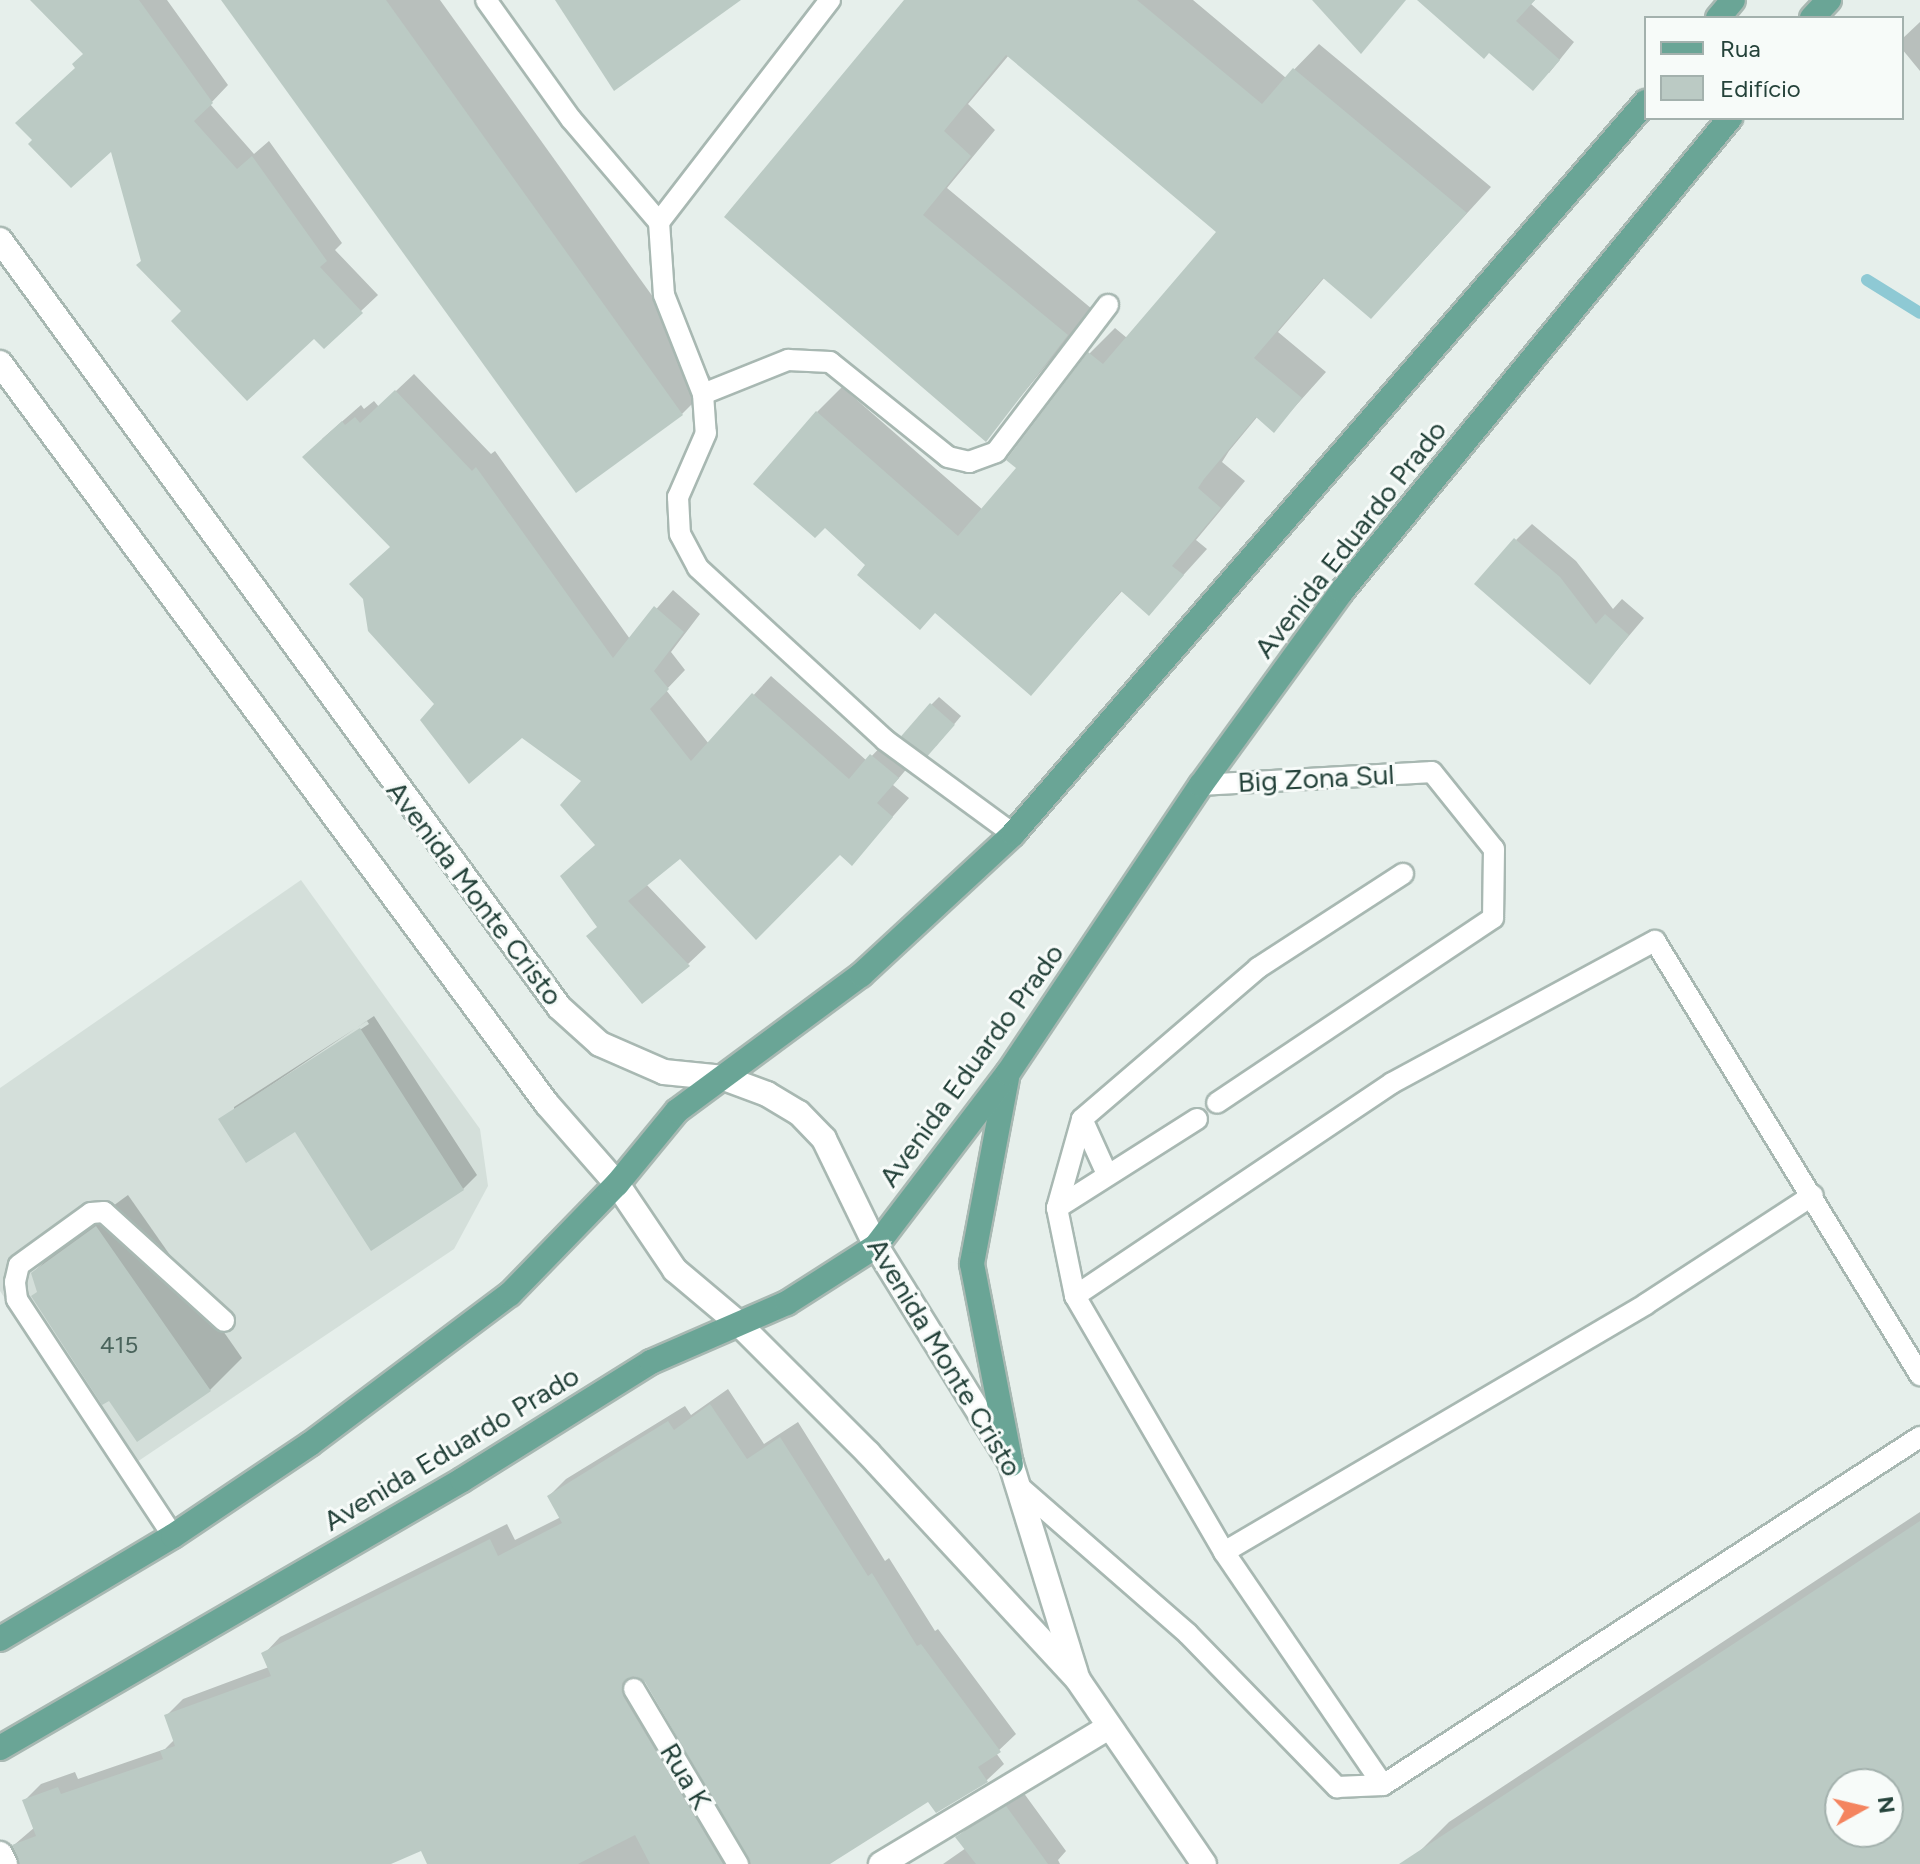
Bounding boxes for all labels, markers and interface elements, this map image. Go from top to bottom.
legend [1644,16,1904,120]
text: Rua [1720,34,1761,63]
text: Edifício [1720,74,1801,103]
street label: Avenida Eduardo Prado [1247,413,1453,665]
street label: Big Zona Sul [1237,757,1395,799]
street label: Avenida Monte Cristo [380,774,570,1012]
street label: Avenida Eduardo Prado [872,937,1070,1193]
street label: Avenida Monte Cristo [861,1232,1029,1482]
house number: 415 [100,1331,138,1359]
street label: Avenida Eduardo Prado [317,1358,585,1538]
street label: Rua K [653,1737,719,1815]
north arrow [1824,1768,1904,1848]
text: N [1872,1795,1901,1815]

